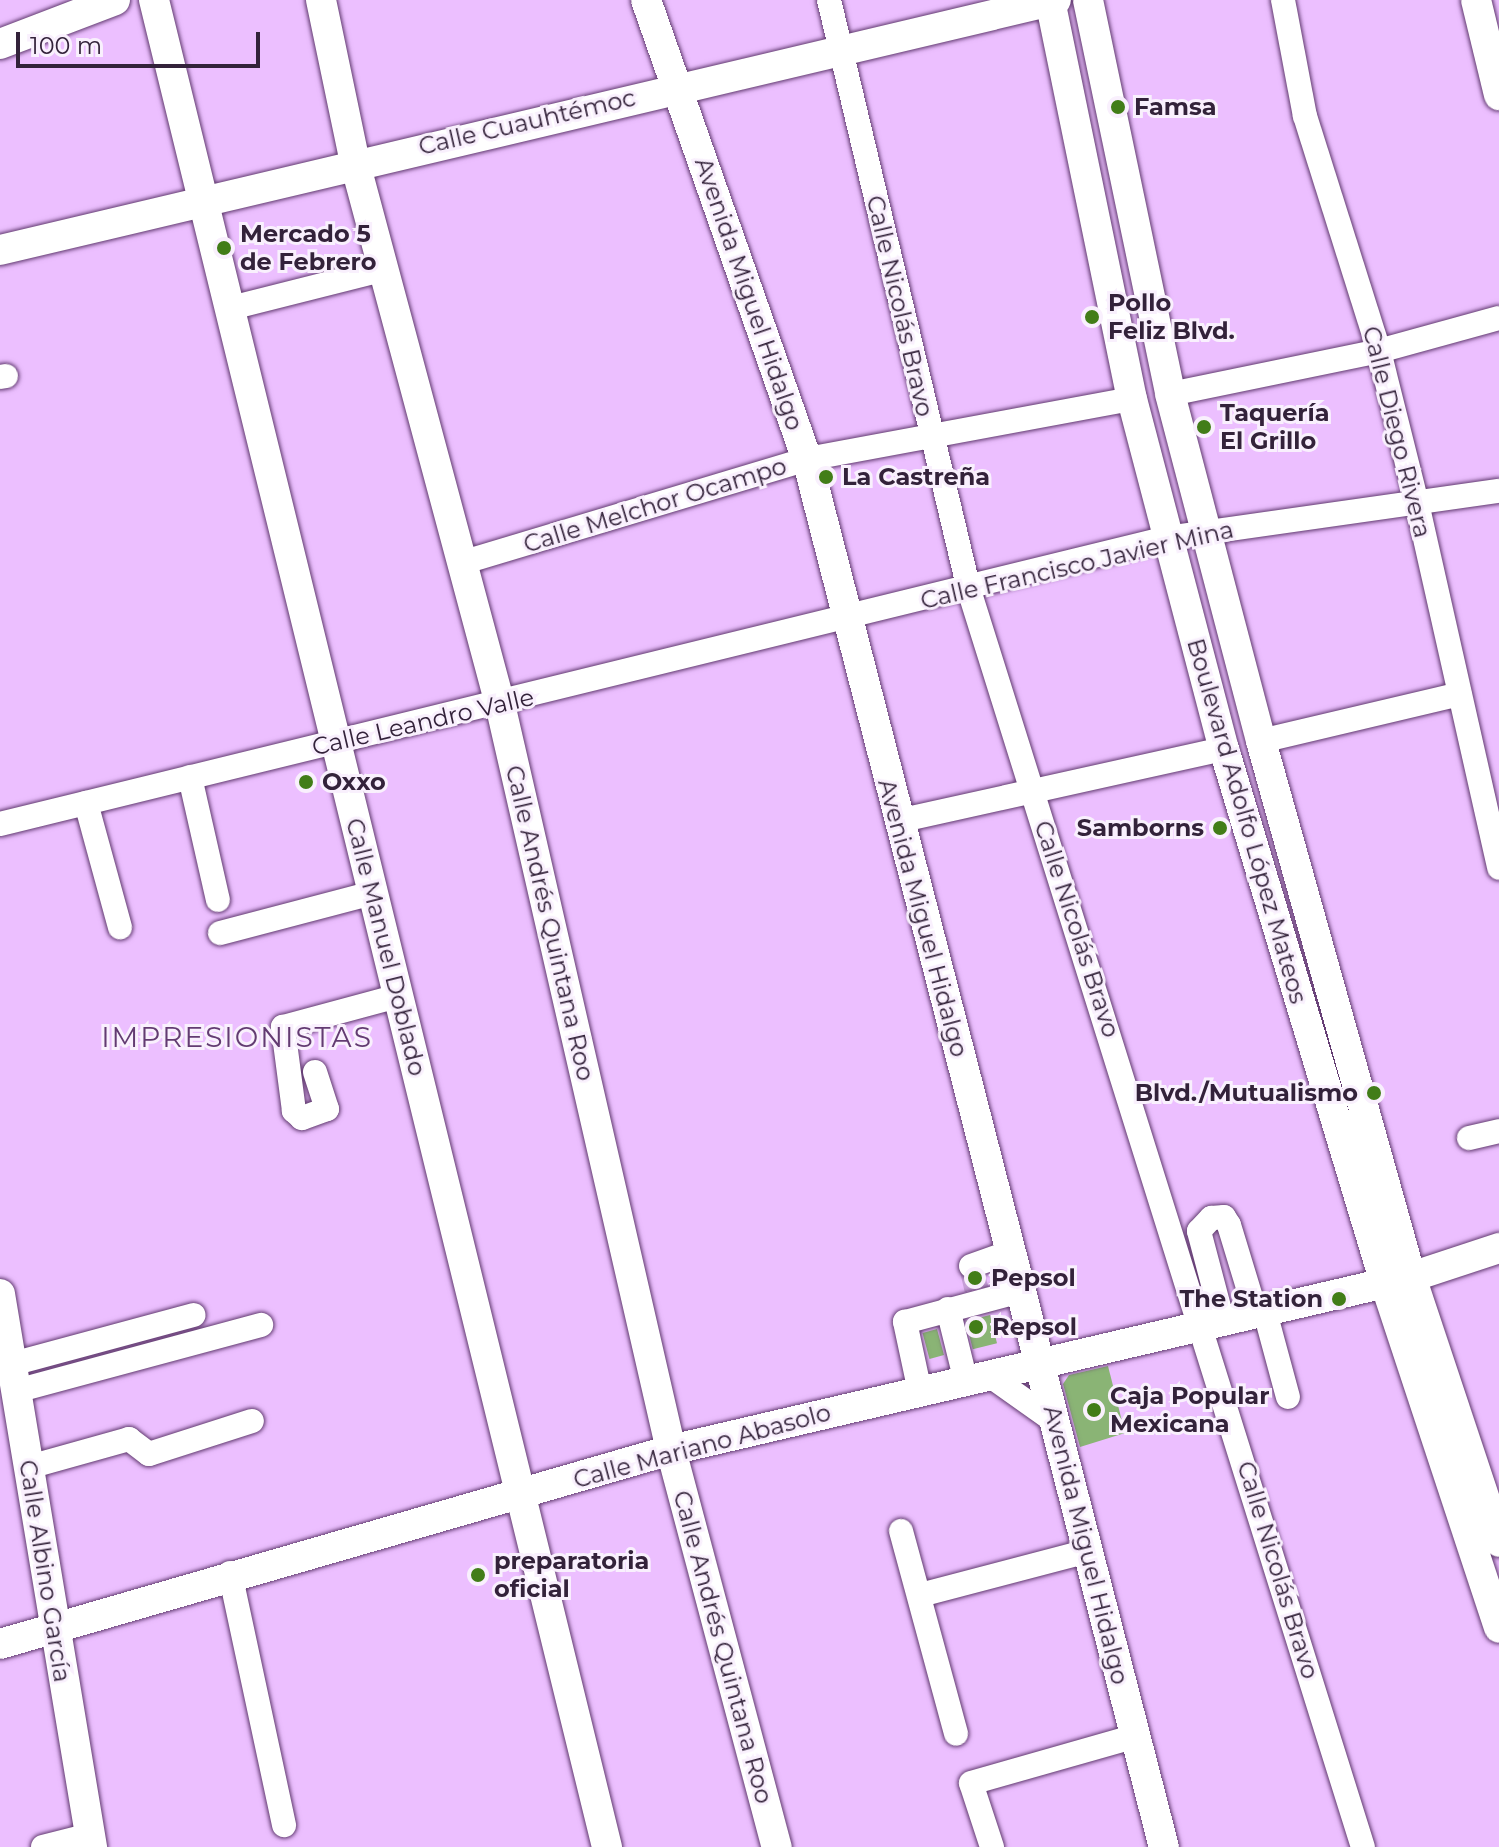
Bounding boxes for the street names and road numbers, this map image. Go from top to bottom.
street label: Calle Cuauhtémoc [416,83,638,161]
street label: Avenida Miguel Hidalgo [689,154,809,434]
street label: Calle Nicolás Bravo [861,193,939,419]
street label: Calle Diego Rivera [1357,323,1437,541]
street label: Calle Melchor Ocampo [520,451,790,559]
street label: Calle Francisco Javier Mina [918,515,1236,615]
street label: Boulevard Adolfo López Mateos [1181,635,1313,1007]
street label: Calle Leandro Valle [309,682,537,762]
street label: Calle Andrés Quintana Roo [500,763,600,1083]
street label: Avenida Miguel Hidalgo [872,776,974,1060]
street label: Calle Manuel Doblado [340,815,432,1079]
street label: Calle Nicolás Bravo [1028,817,1126,1041]
street label: Calle Mariano Abasolo [570,1398,834,1494]
street label: Avenida Miguel Hidalgo [1037,1402,1135,1688]
street label: Calle Albino García [13,1458,77,1684]
street label: Calle Nicolás Bravo [1231,1458,1325,1682]
street label: Calle Andrés Quintana Roo [667,1487,779,1807]

